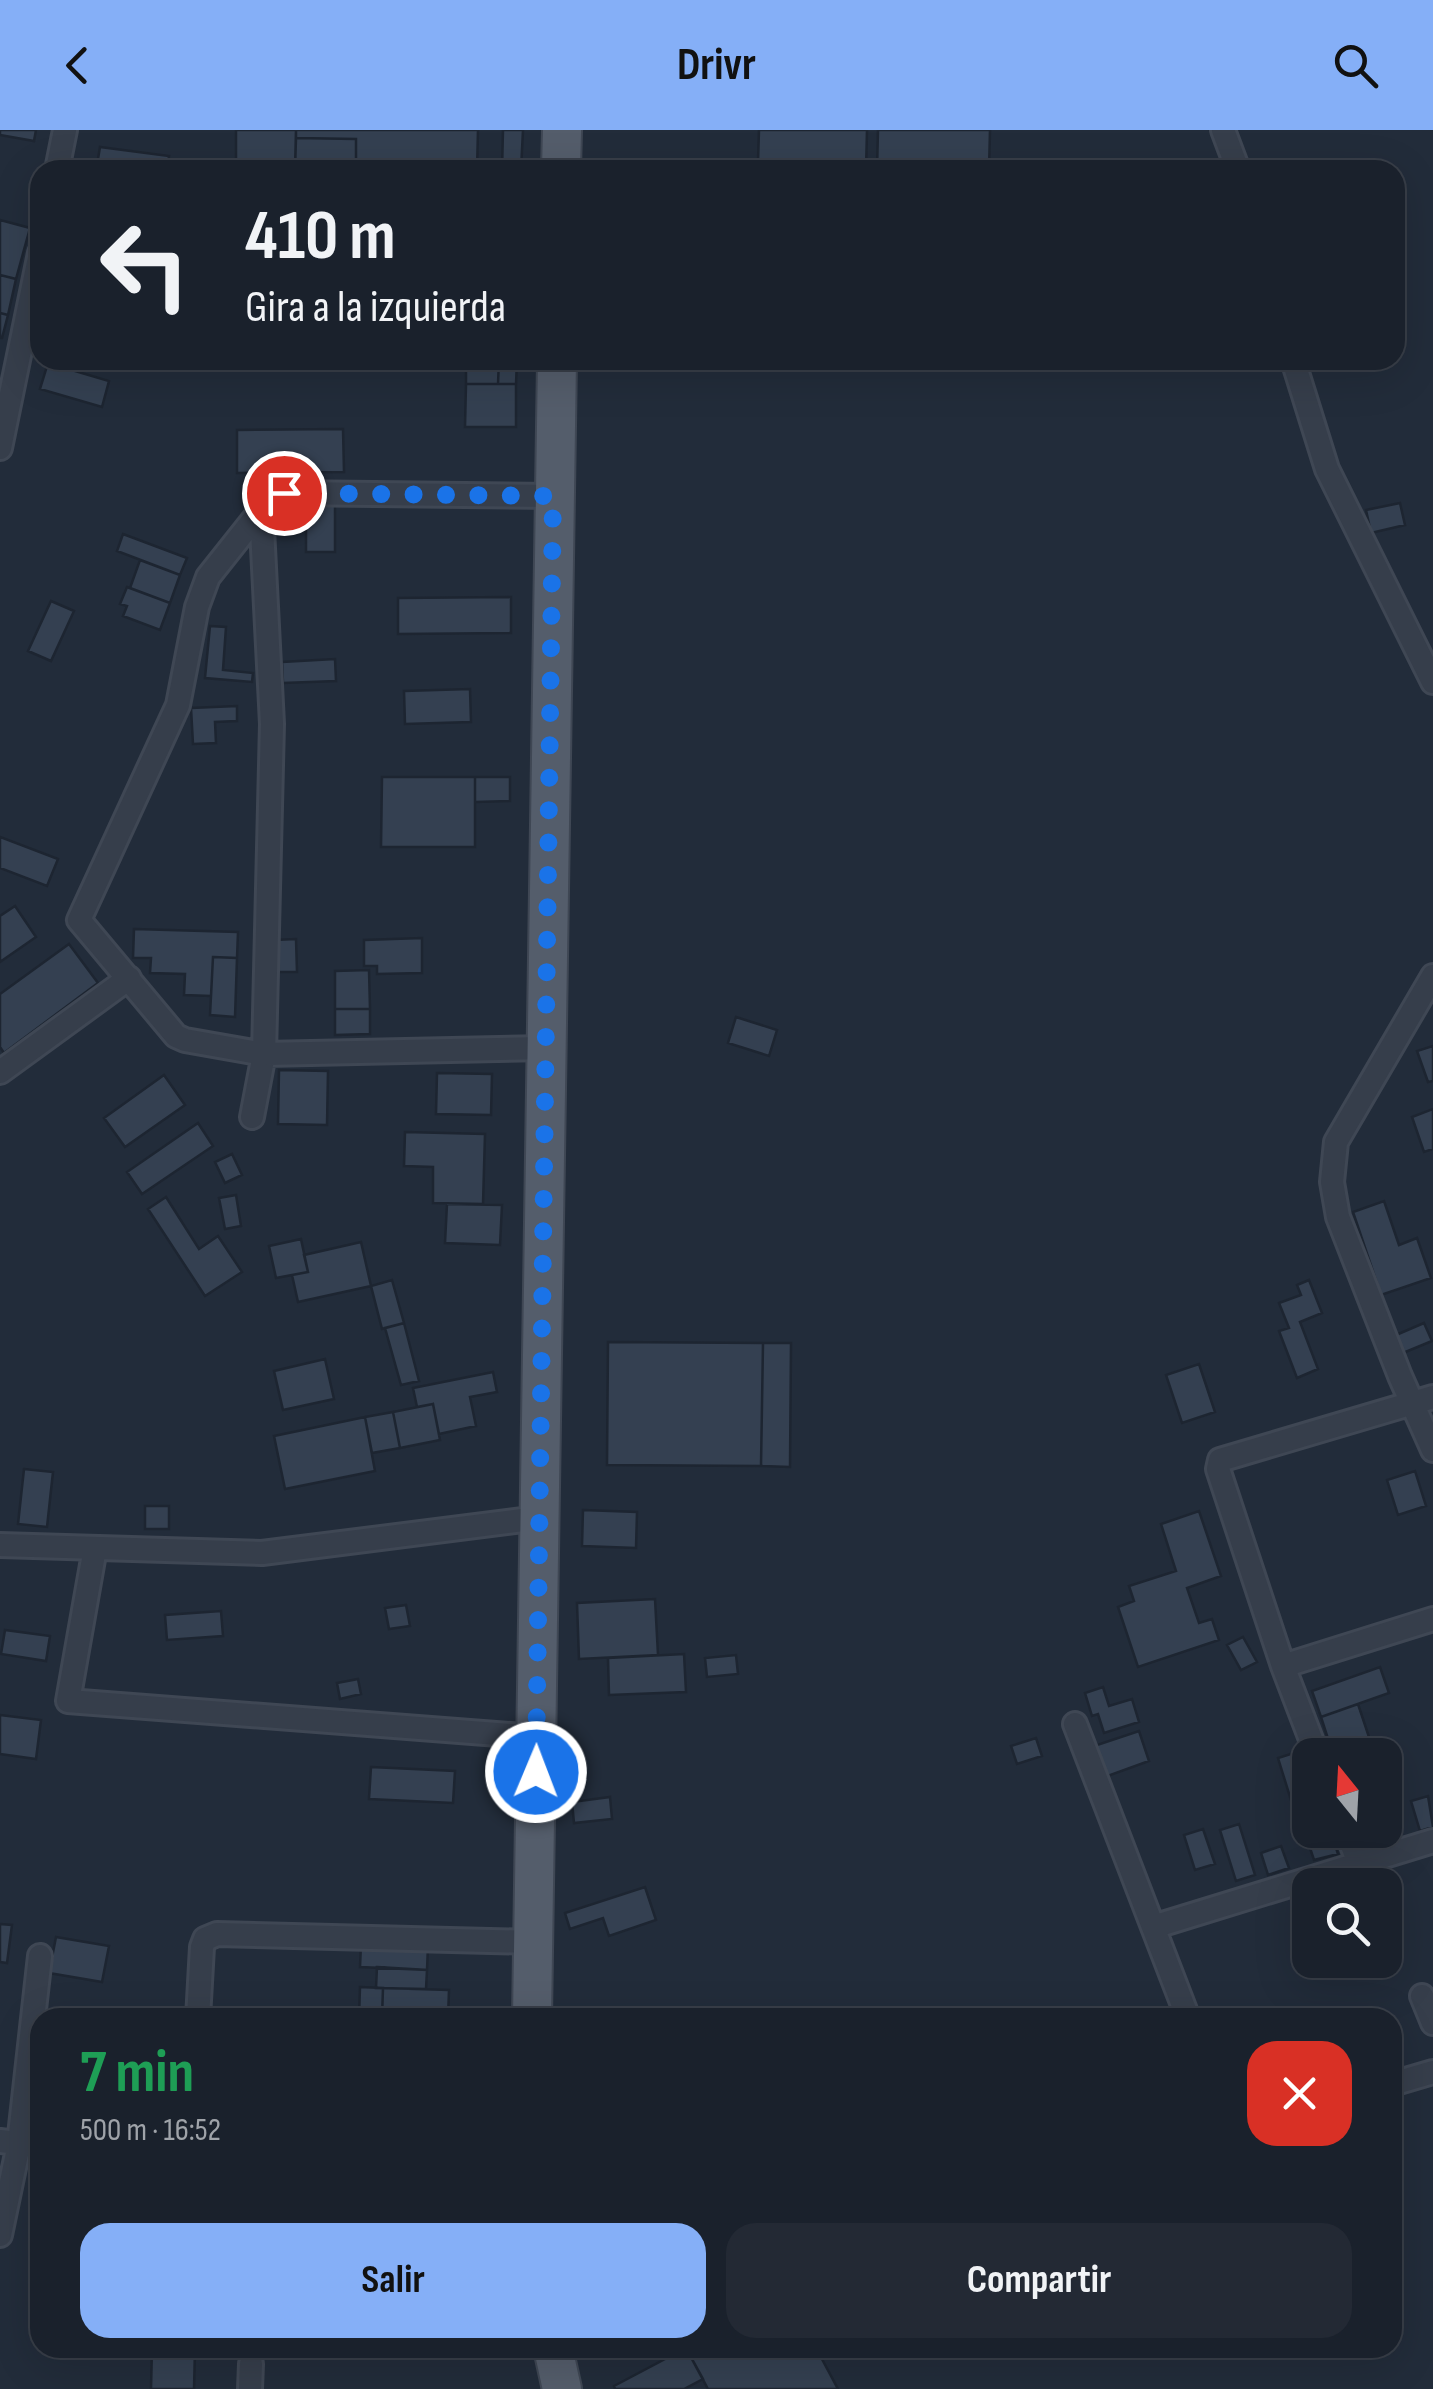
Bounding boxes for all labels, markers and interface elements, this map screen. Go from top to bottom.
icon: back [50,38,105,93]
text: Drivr [677,38,756,93]
icon: search [1328,38,1383,93]
text: 410 m [245,195,396,279]
icon: left [80,200,210,330]
text: Gira a la izquierda [245,280,506,335]
pin [242,451,327,536]
icon: arrive [257,466,312,521]
position arrow [484,1720,588,1824]
north arrow [1292,1738,1402,1848]
map controls [1292,1738,1402,1978]
button: search [1292,1868,1402,1978]
text: 7 min [80,2037,194,2109]
button: close [1247,2041,1352,2146]
text: 500 m · 16:52 [80,2111,221,2150]
button: Salir [80,2223,706,2338]
button: Compartir [726,2223,1352,2338]

